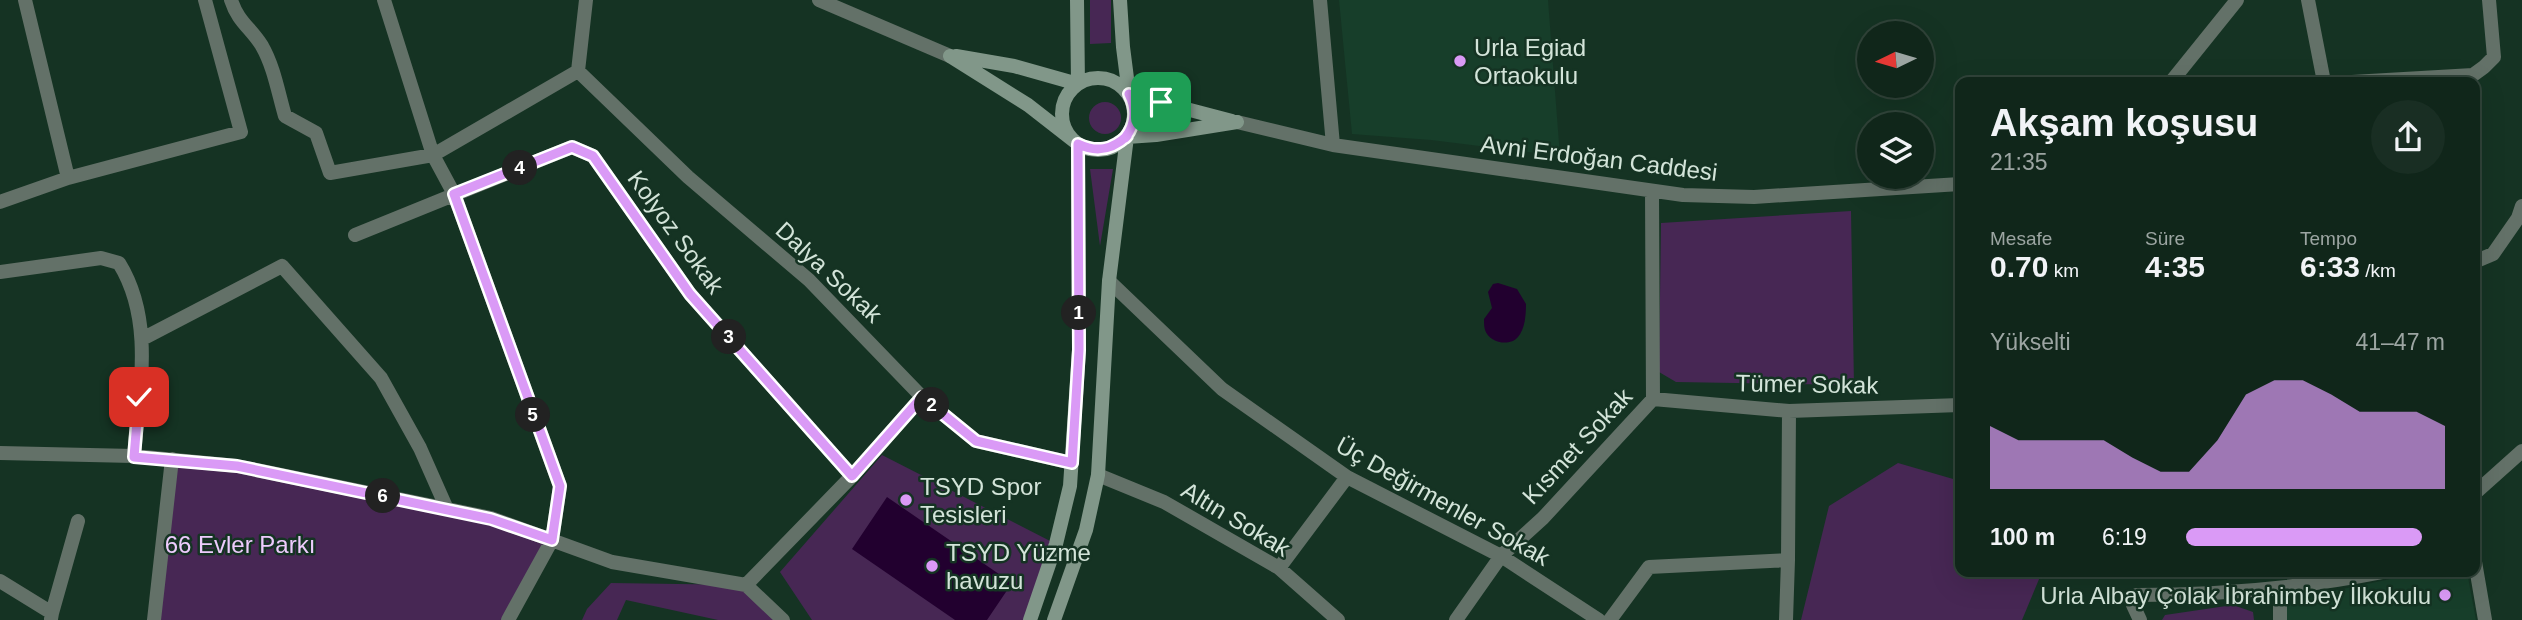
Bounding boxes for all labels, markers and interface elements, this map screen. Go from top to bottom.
north arrow [1857,21,1934,98]
map controls [1857,21,1934,189]
place label: Urla Egiad Ortaokulu [1474,34,1586,89]
marker: Urla Egiad Ortaokulu [1452,53,1468,69]
pin [1131,72,1191,132]
icon: arrive [1142,83,1180,121]
button: share [2371,100,2445,174]
text: Akşam koşusu [1990,102,2258,144]
button: layers [1857,112,1934,189]
street label: Avni Erdoğan Caddesi [1479,130,1719,186]
text: 21:35 [1990,149,2048,175]
pin: 4 [503,150,538,186]
text: 4 [514,157,525,178]
street label: Kolyoz Sokak [622,165,730,300]
street label: Dalya Sokak [771,216,888,328]
text: Mesafe [1990,228,2052,249]
text: Süre [2145,228,2185,249]
text: Tempo [2300,228,2357,249]
text: 0.70 [1990,250,2048,283]
text: 4:35 [2145,250,2205,283]
text: 6:33 [2300,250,2360,283]
text: km [2048,260,2079,281]
text: /km [2360,260,2396,281]
pin: 1 [1062,296,1096,330]
text: 1 [1073,302,1084,323]
pin: 3 [712,320,746,354]
text: 3 [723,326,734,347]
text: Yükselti [1990,329,2071,355]
text: 41–47 m [2355,329,2445,355]
pin [109,367,169,427]
street label: Tümer Sokak [1735,369,1880,399]
icon: check [120,378,158,416]
street label: Kısmet Sokak [1517,382,1638,509]
pin: 2 [914,388,950,422]
text: 2 [926,394,937,415]
pin: 5 [516,398,550,432]
text: 5 [527,404,538,425]
street label: Üç Değirmenler Sokak [1331,431,1555,571]
place label: TSYD Spor Tesisleri [920,473,1041,528]
street label: Altın Sokak [1177,476,1296,562]
pin: 6 [366,478,400,514]
text: 6 [377,485,388,506]
marker: TSYD Spor Tesisleri [898,492,914,508]
text: 100 m [1990,524,2055,550]
text: 6:19 [2102,524,2147,550]
park label: 66 Evler Parkı [165,531,315,558]
place label: TSYD Yüzme havuzu [946,539,1091,594]
marker: TSYD Yüzme havuzu [924,558,940,574]
place label: Urla Albay Çolak İbrahimbey İlkokulu [2040,582,2431,609]
marker: Urla Albay Çolak İbrahimbey İlkokulu [2437,587,2453,603]

